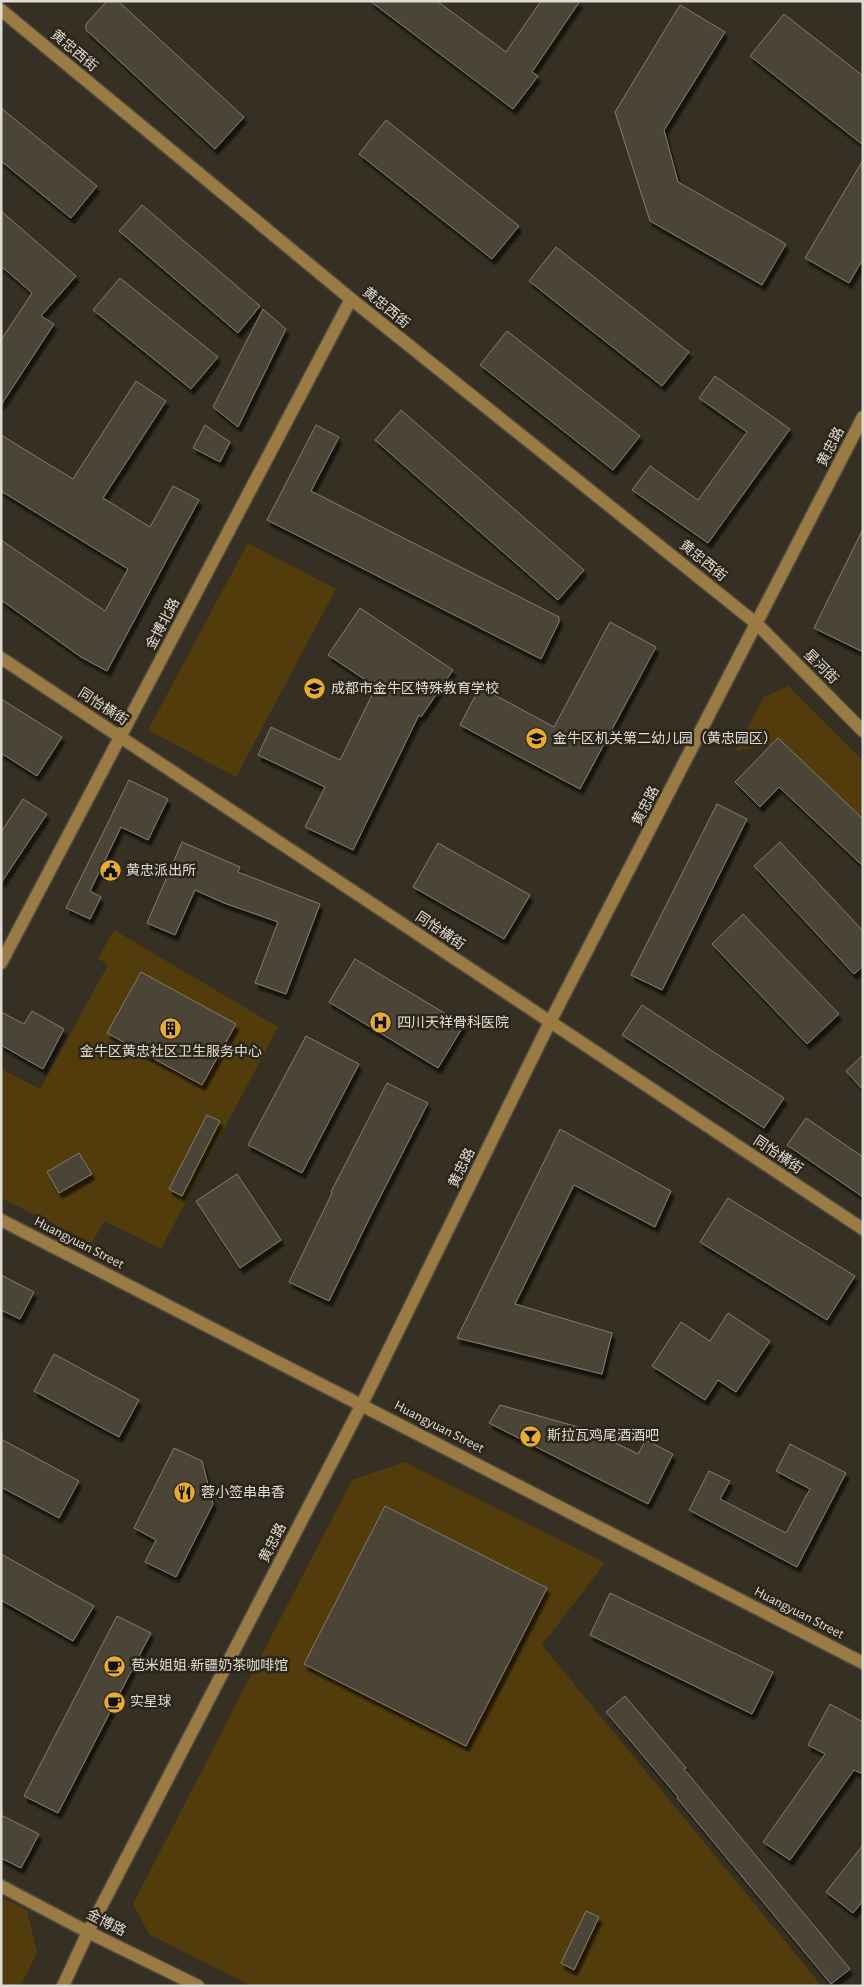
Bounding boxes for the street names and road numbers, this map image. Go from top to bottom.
street label: 黄忠西街 [48,27,101,74]
street label: 黄忠西街 [360,284,413,331]
street label: 黄忠路 [814,425,847,469]
street label: 黄忠西街 [677,537,730,584]
street label: 金博北路 [142,595,182,652]
street label: 星河街 [801,646,842,687]
street label: 同怡横街 [76,684,131,728]
street label: 黄忠路 [629,784,662,828]
street label: 同怡横街 [413,908,468,952]
street label: 同怡横街 [751,1132,806,1176]
street label: 黄忠路 [446,1146,477,1190]
street label: Huangyuan Street [32,1214,127,1272]
street label: Huangyuan Street [392,1398,487,1456]
street label: 黄忠路 [256,1521,289,1565]
street label: Huangyuan Street [752,1584,847,1642]
street label: 金博路 [84,1905,129,1939]

